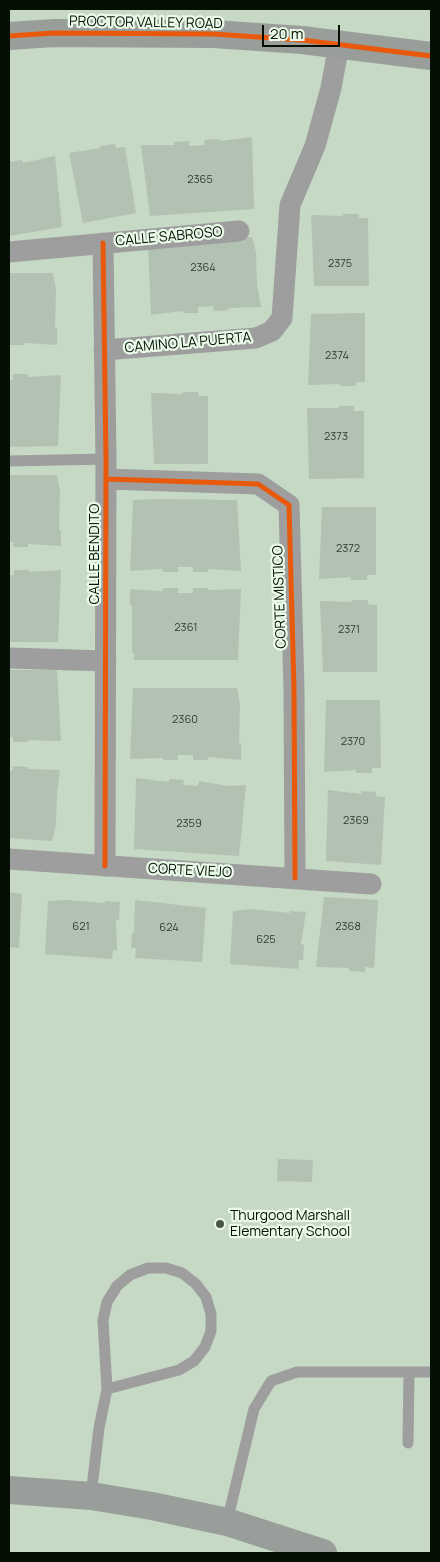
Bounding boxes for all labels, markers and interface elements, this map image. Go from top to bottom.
street label: PROCTOR VALLEY ROAD [69,13,223,33]
scale bar [265,15,342,47]
text: 20 m [270,23,303,44]
house number: 2365 [187,173,213,187]
street label: CALLE SABROSO [115,224,223,250]
house number: 2375 [328,257,352,271]
house number: 2364 [190,261,216,275]
street label: CAMINO LA PUERTA [124,329,252,357]
house number: 2374 [325,349,349,363]
house number: 2373 [324,430,348,444]
street label: CALLE BENDITO [87,504,103,604]
house number: 2372 [336,542,360,556]
street label: CORTE MISTICO [270,545,290,649]
house number: 2361 [174,621,198,635]
house number: 2371 [338,623,360,637]
house number: 2360 [172,713,198,727]
house number: 2370 [341,735,365,749]
house number: 2369 [343,814,369,828]
house number: 2359 [176,817,202,831]
street label: CORTE VIEJO [147,860,233,882]
house number: 621 [72,920,90,934]
house number: 2368 [335,920,361,934]
house number: 624 [159,921,179,935]
house number: 625 [256,933,276,947]
place label: Thurgood Marshall Elementary School [230,1208,350,1240]
marker: Thurgood Marshall Elementary School [214,1218,226,1230]

